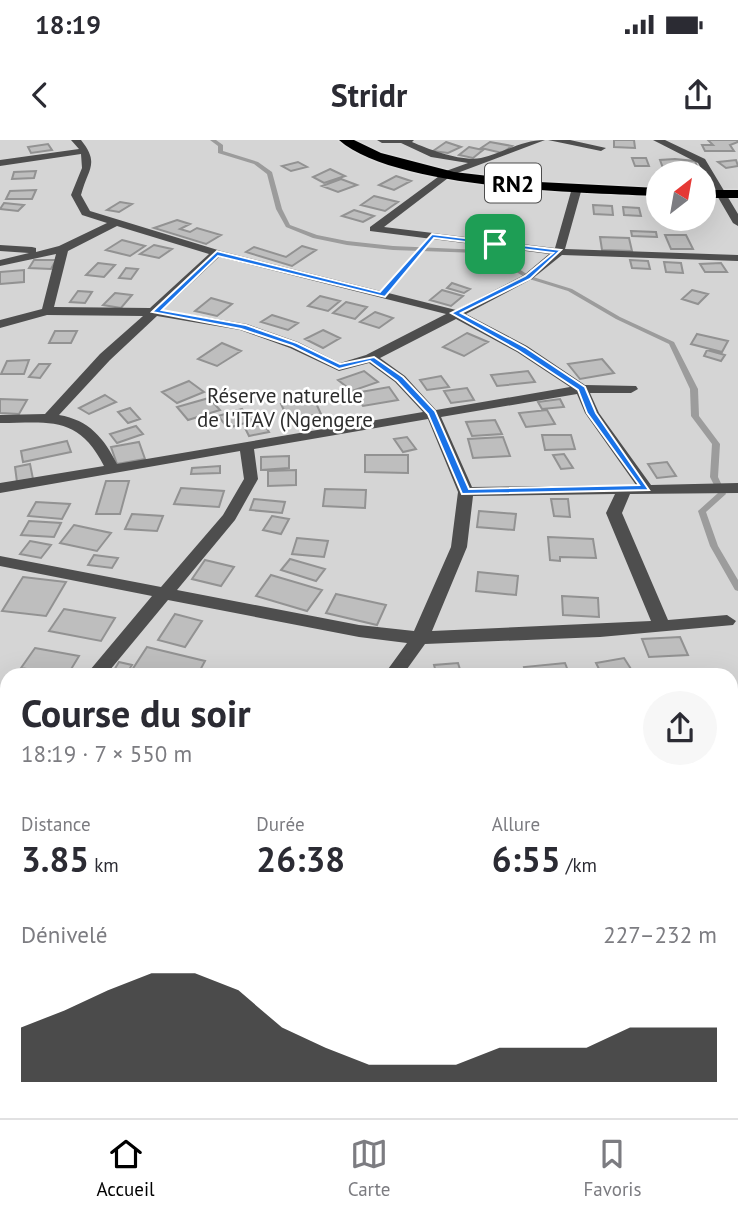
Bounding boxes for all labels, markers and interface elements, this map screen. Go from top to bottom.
text: 18:19 [35,8,101,41]
text: Stridr [331,74,407,116]
icon: back [21,76,59,114]
icon: share [679,76,717,114]
north arrow [646,161,716,231]
map controls [646,161,716,231]
road number: RN2 [485,164,541,202]
pin [465,214,525,274]
icon: arrive [476,225,514,263]
park label: Réserve naturelle de l'ITAV (Ngengere [197,382,373,433]
text: Course du soir [21,688,251,737]
button: share [643,691,717,765]
text: 18:19 · 7 × 550 m [21,739,192,768]
text: Distance [21,812,91,836]
text: Durée [256,812,305,836]
text: Allure [492,812,540,836]
text: 3.85 [21,836,89,882]
text: 26:38 [256,836,345,882]
text: 6:55 [492,836,561,882]
text: km [89,853,119,877]
text: /km [561,853,597,877]
text: Dénivelé [21,920,107,949]
text: 227–232 m [603,920,717,949]
tab: Accueil [97,1135,155,1201]
tab: Carte [348,1135,391,1201]
tab: Favoris [584,1135,641,1201]

